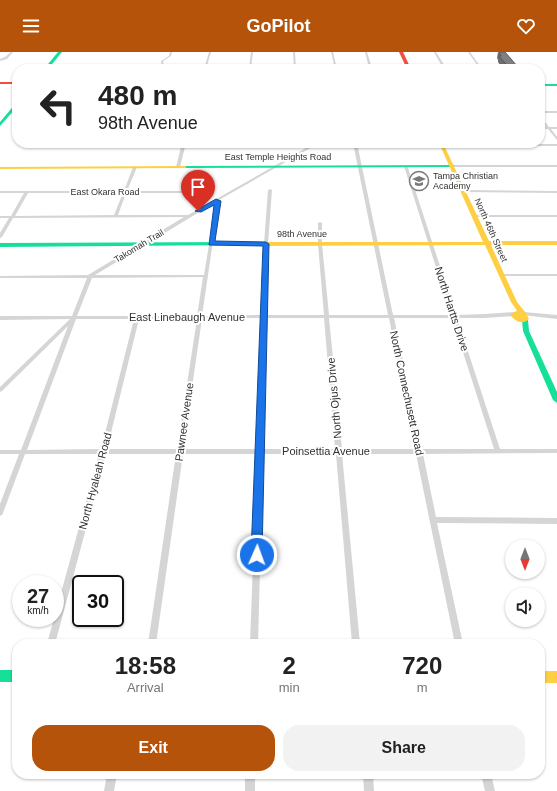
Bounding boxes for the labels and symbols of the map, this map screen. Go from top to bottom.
street label: East Temple Heights Road [225,152,331,162]
pin [181,170,215,211]
school or university icon: Tampa Christian Academy [408,170,430,192]
place label: Tampa Christian Academy [433,171,498,191]
street label: East Okara Road [70,187,140,197]
street label: North 46th Street [472,197,510,264]
street label: Takomah Trail [112,227,166,265]
street label: 98th Avenue [277,229,327,239]
street label: North Hartts Drive [433,265,471,353]
street label: East Linebaugh Avenue [129,311,245,323]
street label: North Connechusett Road [388,330,426,456]
street label: North Ojus Drive [324,357,344,439]
street label: Pawnee Avenue [173,382,195,462]
street label: North Hyaleah Road [76,431,114,531]
street label: Poinsettia Avenue [282,445,370,457]
position arrow [236,534,278,576]
north arrow [505,539,545,579]
speed limit sign: 30 [72,575,124,627]

